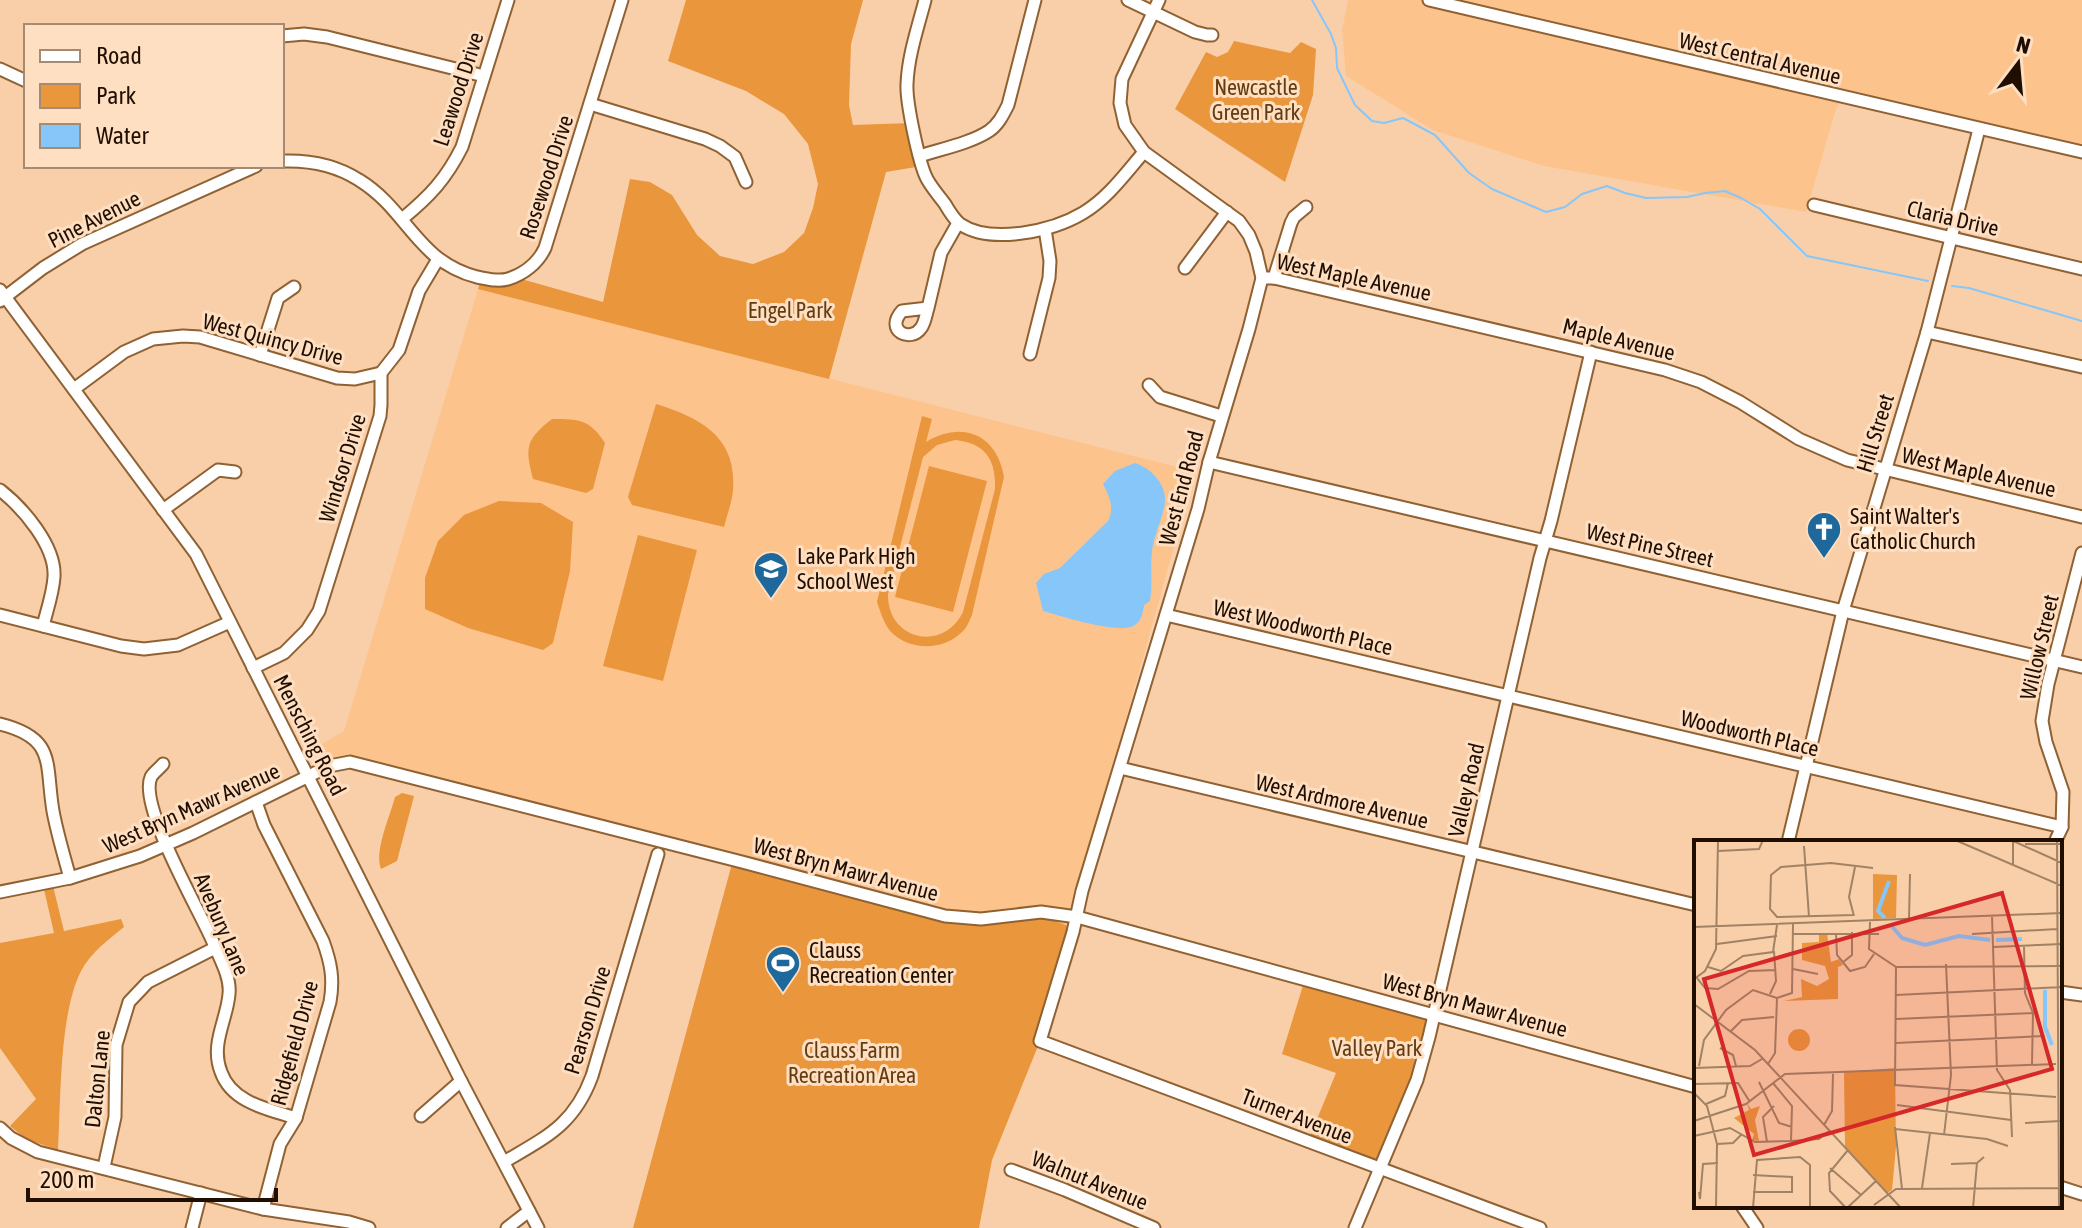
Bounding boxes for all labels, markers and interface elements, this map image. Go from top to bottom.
legend [24,24,284,168]
north arrow [1978,24,2058,104]
street label: West Central Avenue [1677,27,1843,89]
street label: Leawood Drive [427,29,489,149]
text: N [2014,30,2033,59]
text: Road [96,42,142,69]
park label: Newcastle Green Park [1212,74,1301,125]
text: Park [96,82,137,109]
street label: Rosewood Drive [514,112,578,242]
text: Water [96,122,149,149]
street label: Pine Avenue [44,185,144,253]
street label: Claria Drive [1905,195,2001,241]
street label: West Maple Avenue [1274,248,1434,306]
park label: Engel Park [748,297,833,323]
street label: West Quincy Drive [200,308,346,370]
street label: Maple Avenue [1560,312,1678,366]
street label: Hill Street [1851,391,1899,475]
street label: Windsor Drive [313,410,371,526]
street label: West End Road [1153,428,1209,548]
street label: West Maple Avenue [1899,442,2059,502]
place label: Saint Walter's Catholic Church [1850,503,1976,554]
church icon: Saint Walter's Catholic Church [1805,510,1843,560]
street label: West Pine Street [1584,518,1716,572]
place label: Lake Park High School West [797,543,916,594]
school or university icon: Lake Park High School West [752,550,790,600]
street label: Willow Street [2014,592,2064,702]
street label: West Woodworth Place [1211,594,1395,660]
street label: Mensching Road [268,670,352,800]
street label: Woodworth Place [1678,704,1822,762]
street label: Valley Road [1443,740,1489,840]
street label: West Bryn Mawr Avenue [99,757,283,859]
street label: West Ardmore Avenue [1253,768,1431,834]
street label: West Bryn Mawr Avenue [751,832,941,906]
inset map [1694,840,2062,1208]
street label: Avebury Lane [189,869,255,979]
place label: Clauss Recreation Center [809,937,954,988]
sports icon: Clauss Recreation Center [764,944,802,994]
street label: Pearson Drive [558,963,616,1077]
street label: West Bryn Mawr Avenue [1380,968,1570,1042]
street label: Ridgefield Drive [265,978,323,1108]
street label: Dalton Lane [79,1029,115,1129]
park label: Valley Park [1332,1035,1423,1061]
park label: Clauss Farm Recreation Area [788,1037,916,1088]
street label: Turner Avenue [1238,1083,1356,1149]
street label: Walnut Avenue [1028,1145,1152,1215]
scale bar [28,1152,276,1202]
text: 200 m [40,1166,94,1193]

